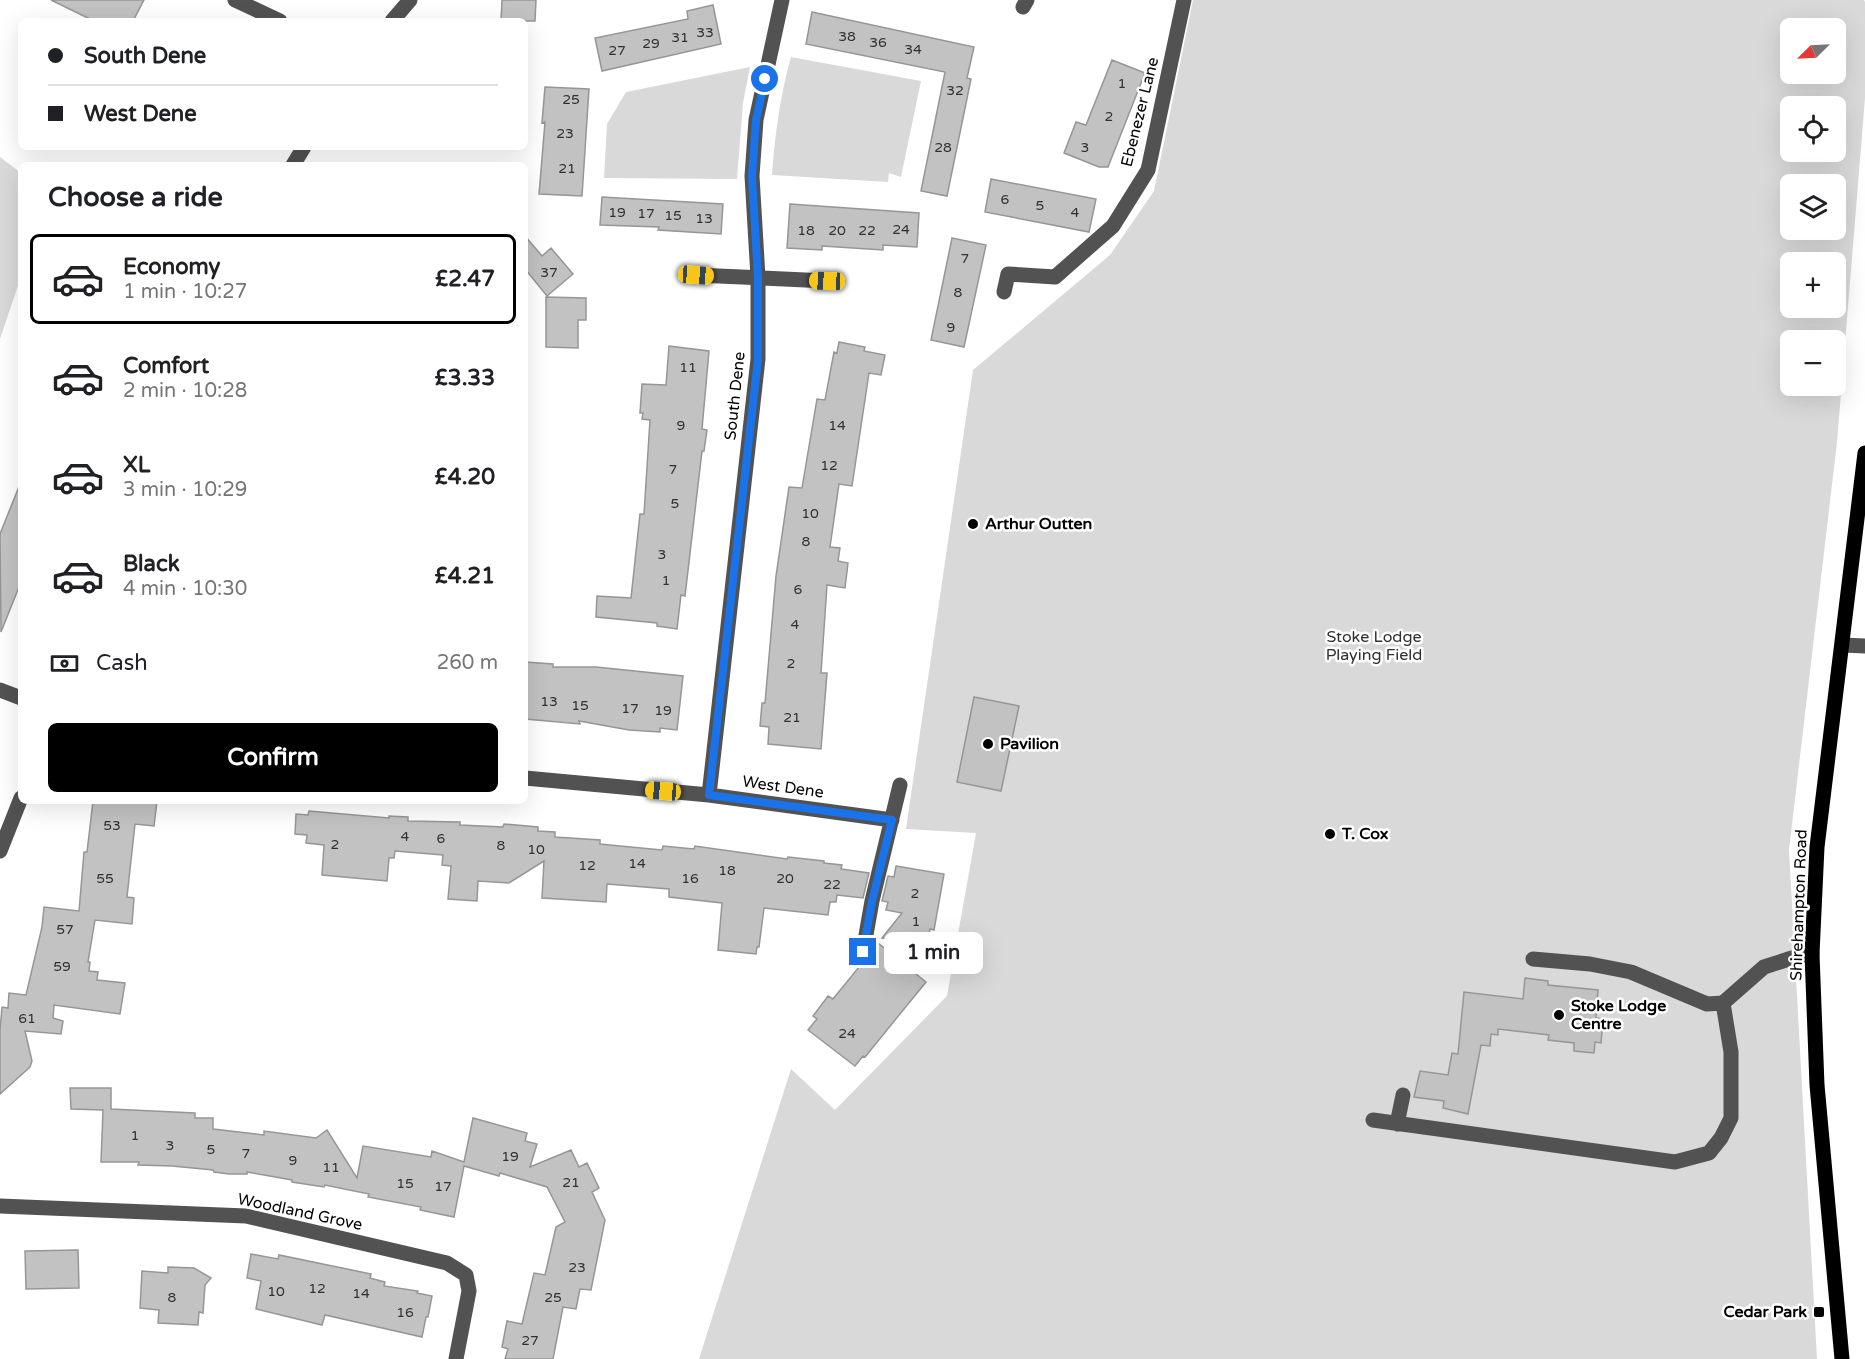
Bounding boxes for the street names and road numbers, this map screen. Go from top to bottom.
street label: Ebenezer Lane [1117,55,1163,169]
street label: South Dene [720,351,750,441]
street label: West Dene [741,771,825,803]
street label: Shirehampton Road [1786,829,1812,981]
street label: Woodland Grove [236,1189,364,1235]

